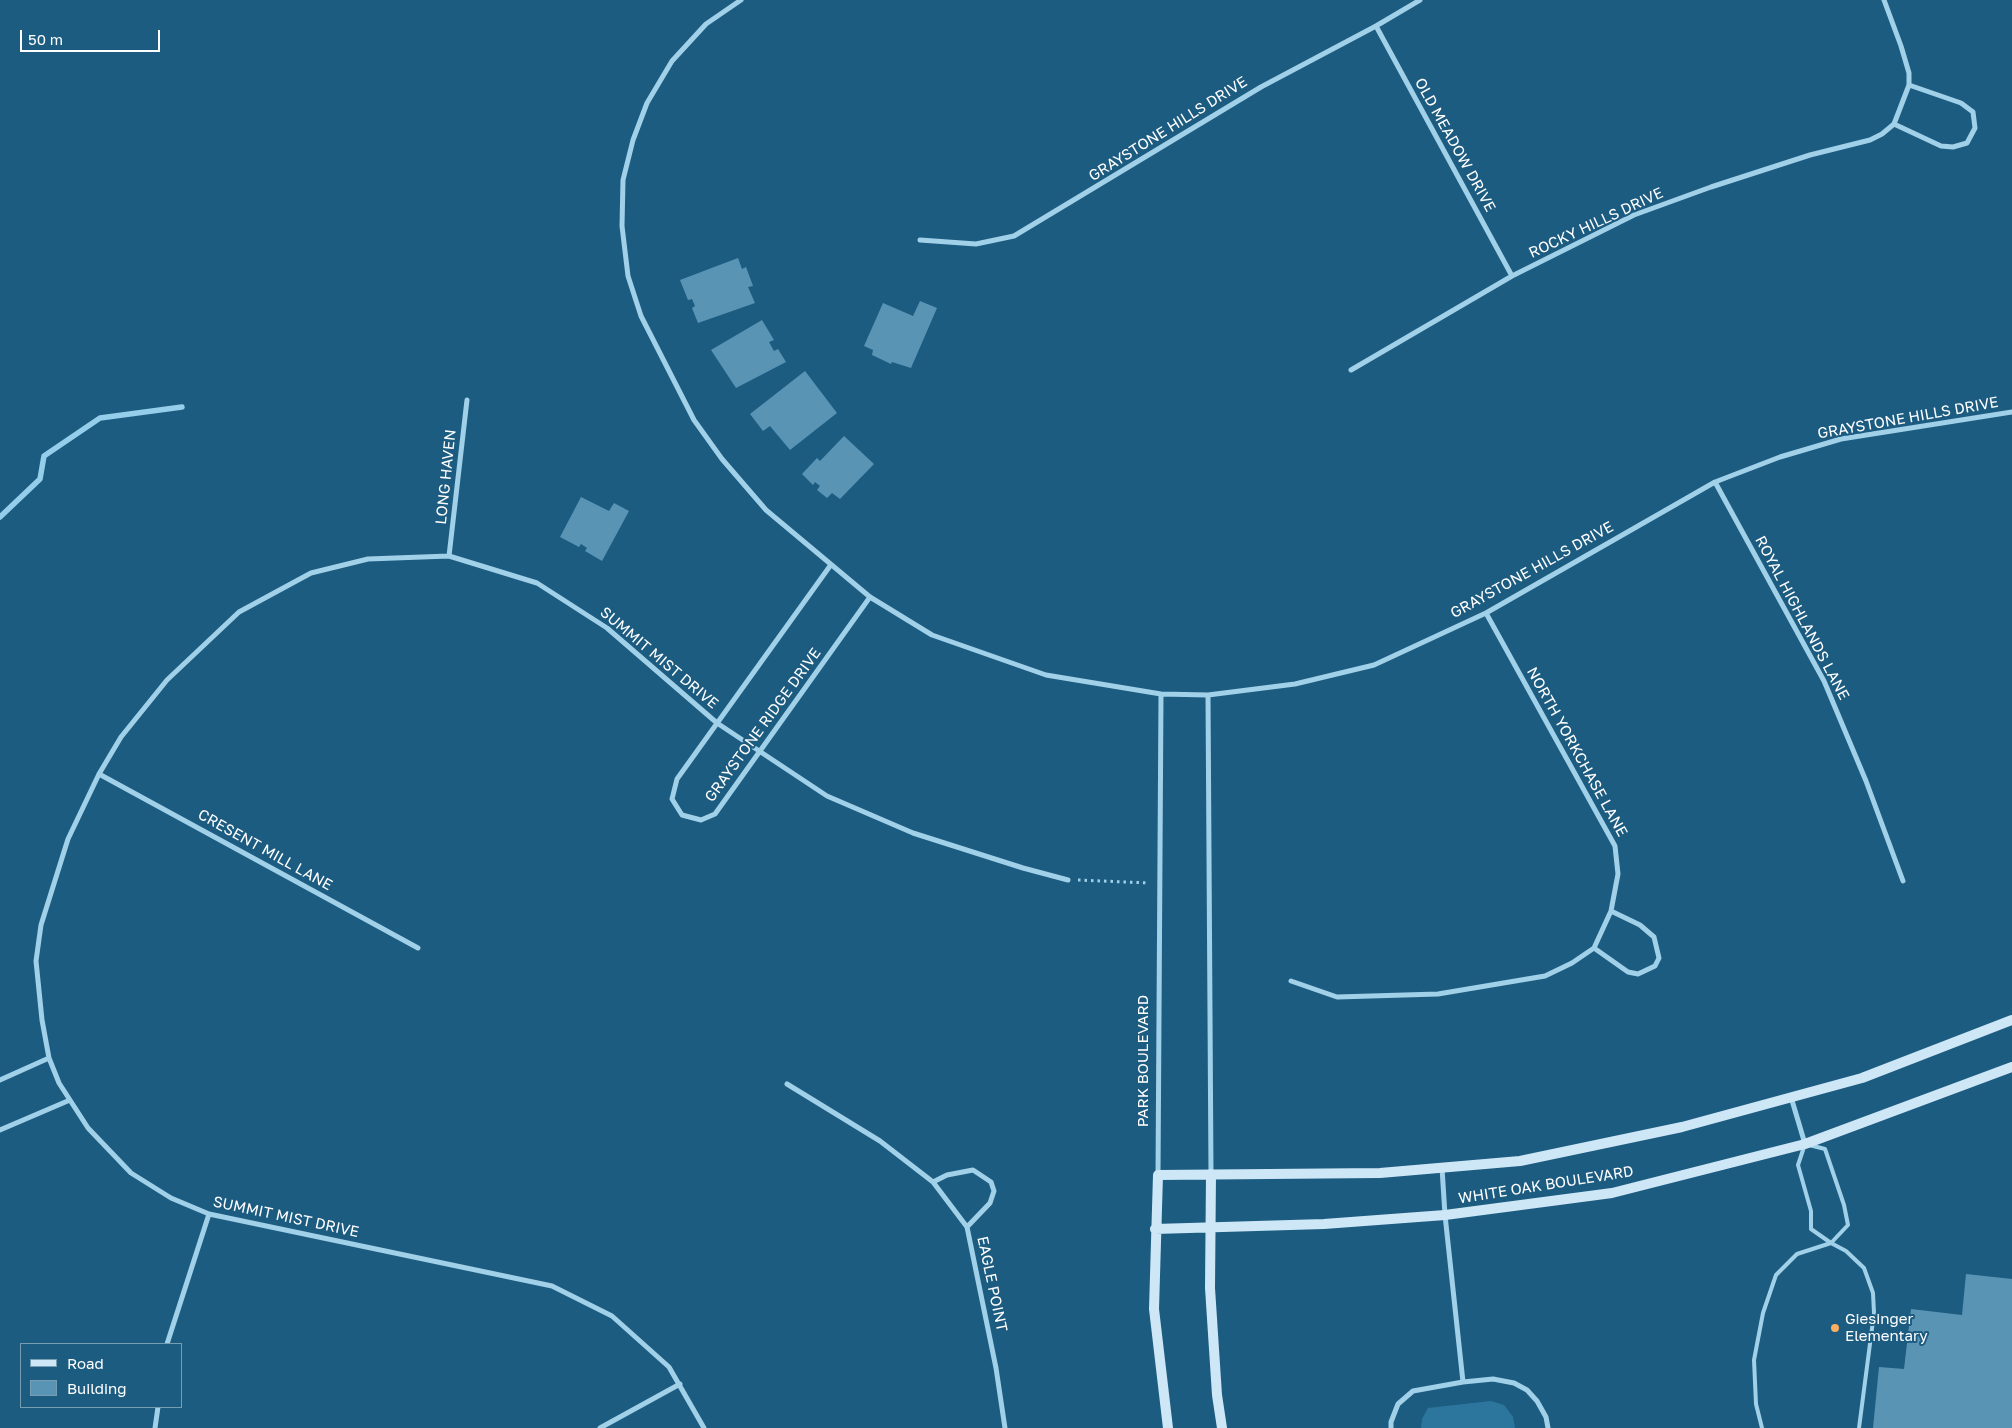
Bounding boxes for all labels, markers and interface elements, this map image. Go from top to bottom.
scale bar [22,20,162,52]
text: 50 m [28,30,63,48]
street label: GRAYSTONE HILLS DRIVE [1085,73,1251,185]
street label: OLD MEADOW DRIVE [1411,75,1499,215]
street label: ROCKY HILLS DRIVE [1526,184,1666,262]
street label: GRAYSTONE HILLS DRIVE [1816,393,2000,443]
street label: LONG HAVEN [432,429,460,525]
street label: GRAYSTONE HILLS DRIVE [1447,518,1617,622]
street label: ROYAL HIGHLANDS LANE [1751,533,1853,703]
street label: SUMMIT MIST DRIVE [596,603,722,713]
street label: GRAYSTONE RIDGE DRIVE [701,644,825,806]
street label: NORTH YORKCHASE LANE [1523,664,1631,840]
street label: CRESENT MILL LANE [195,806,335,894]
street label: PARK BOULEVARD [1134,995,1152,1127]
street label: WHITE OAK BOULEVARD [1457,1162,1635,1208]
street label: SUMMIT MIST DRIVE [211,1193,361,1241]
street label: EAGLE POINT [973,1235,1011,1333]
place label: Giesinger Elementary [1845,1310,1928,1345]
marker: Giesinger Elementary [1829,1322,1841,1334]
legend [20,1343,182,1408]
text: Road [67,1354,104,1372]
text: Building [67,1379,127,1397]

